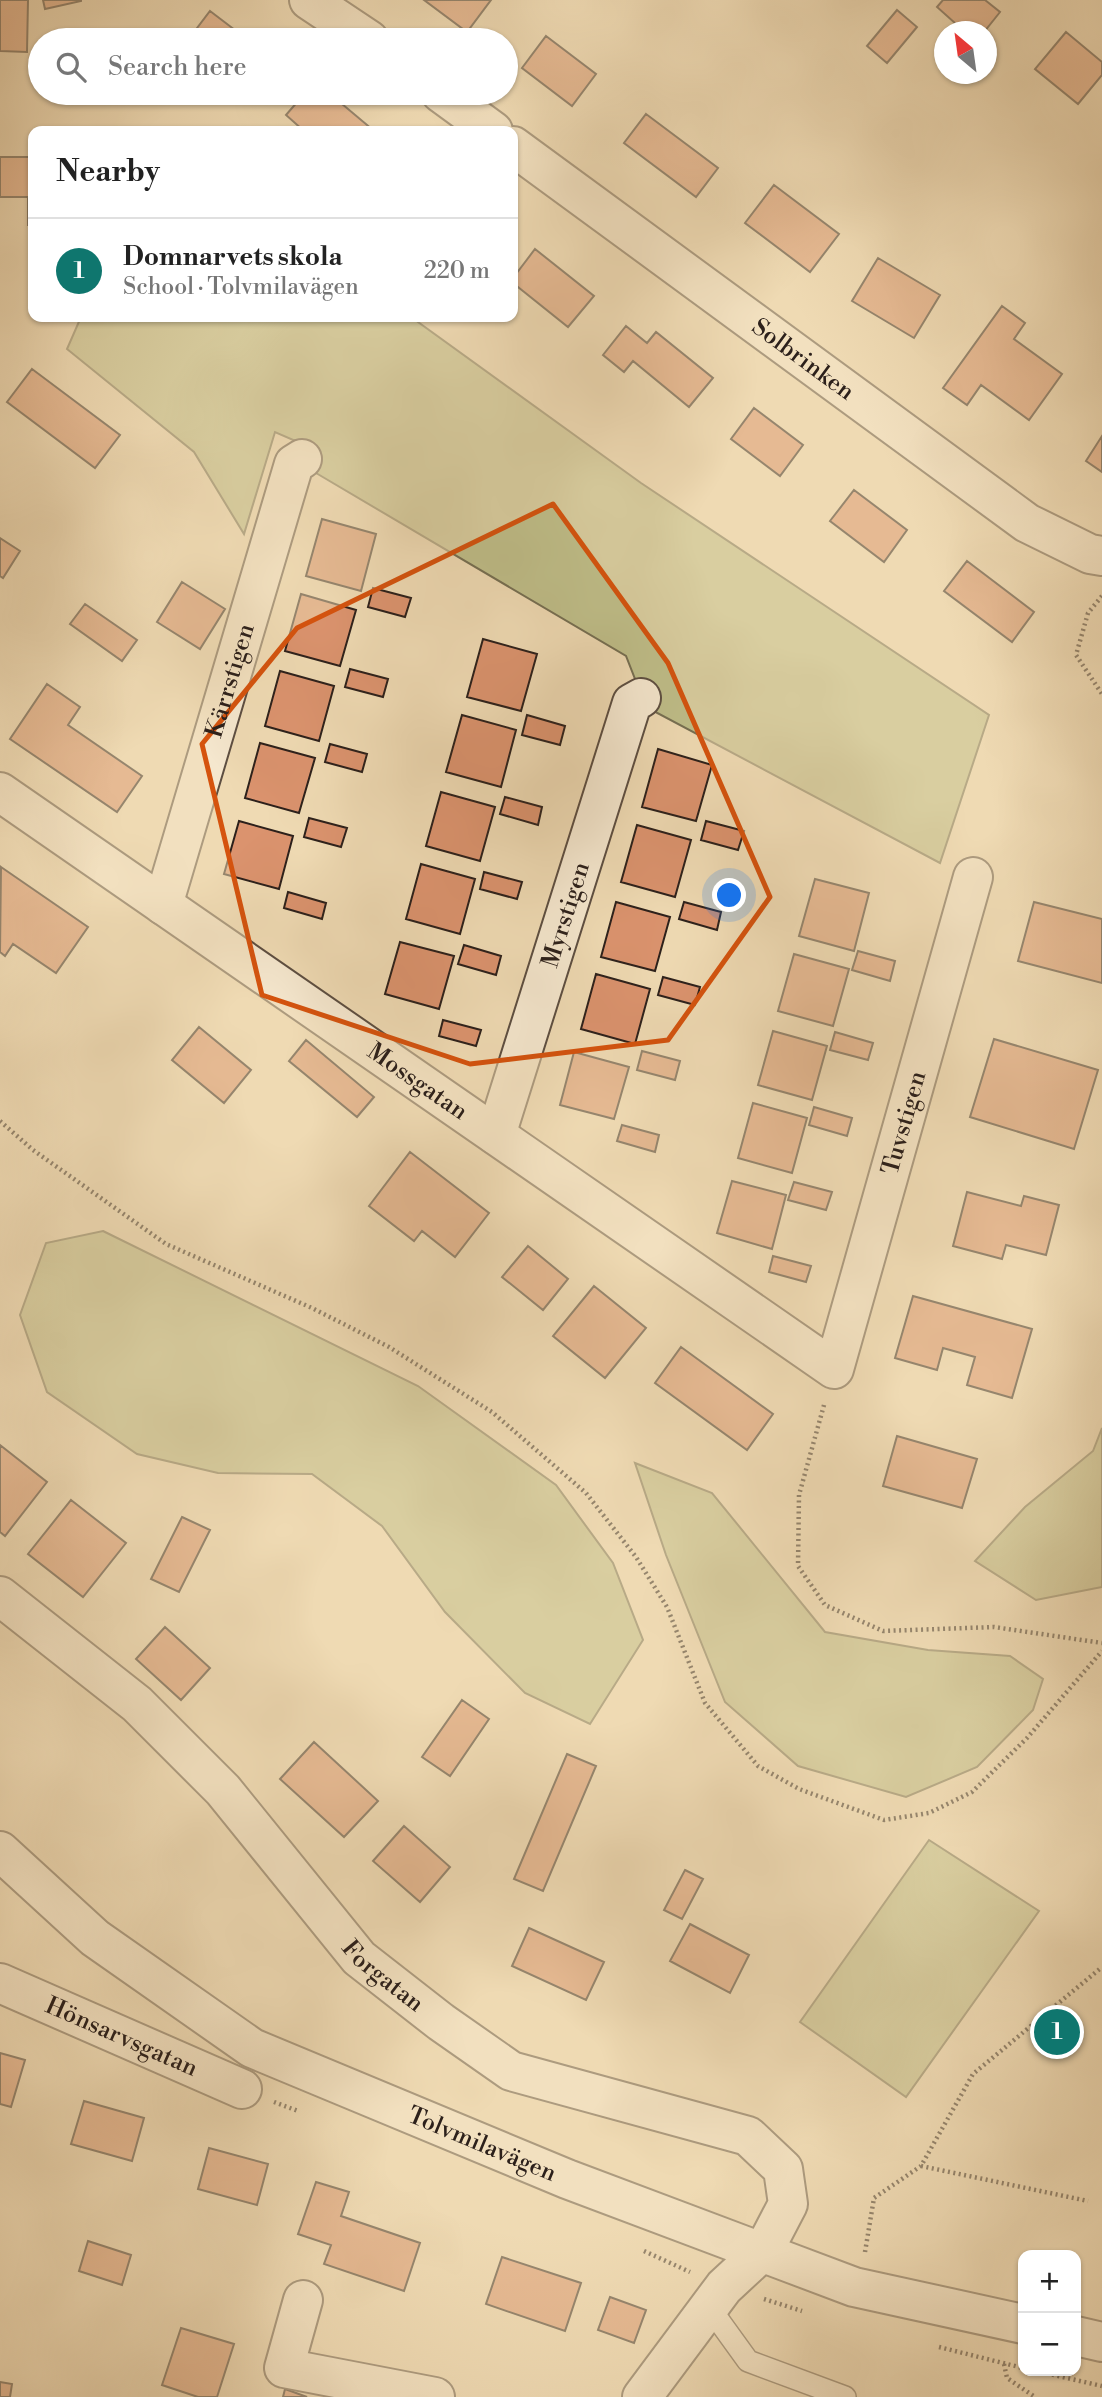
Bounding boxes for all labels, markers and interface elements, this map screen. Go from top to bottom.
north arrow [934,21,997,84]
search box [28,28,518,105]
icon: search [52,48,90,86]
text: Search here [108,51,247,83]
text: Nearby [56,153,160,191]
text: Domnarvets skola [123,241,343,273]
text: 1 [73,257,85,285]
text: 220 m [424,257,490,285]
text: School · Tolvmilavägen [123,273,359,301]
street label: Solbrinken [745,312,860,407]
street label: Kärrstigen [199,620,262,742]
street label: Myrstigen [536,858,597,971]
your location [712,878,746,912]
street label: Mossgatan [361,1037,473,1127]
street label: Tuvstigen [876,1068,933,1178]
street label: Forgatan [335,1934,430,2019]
street label: Hönsarvsgatan [41,1991,202,2084]
pin: 1 [1034,2006,1080,2058]
street label: Tolvmilavägen [403,2101,561,2189]
map controls [1018,2250,1081,2376]
button: + [1018,2250,1081,2313]
button: − [1018,2313,1081,2376]

